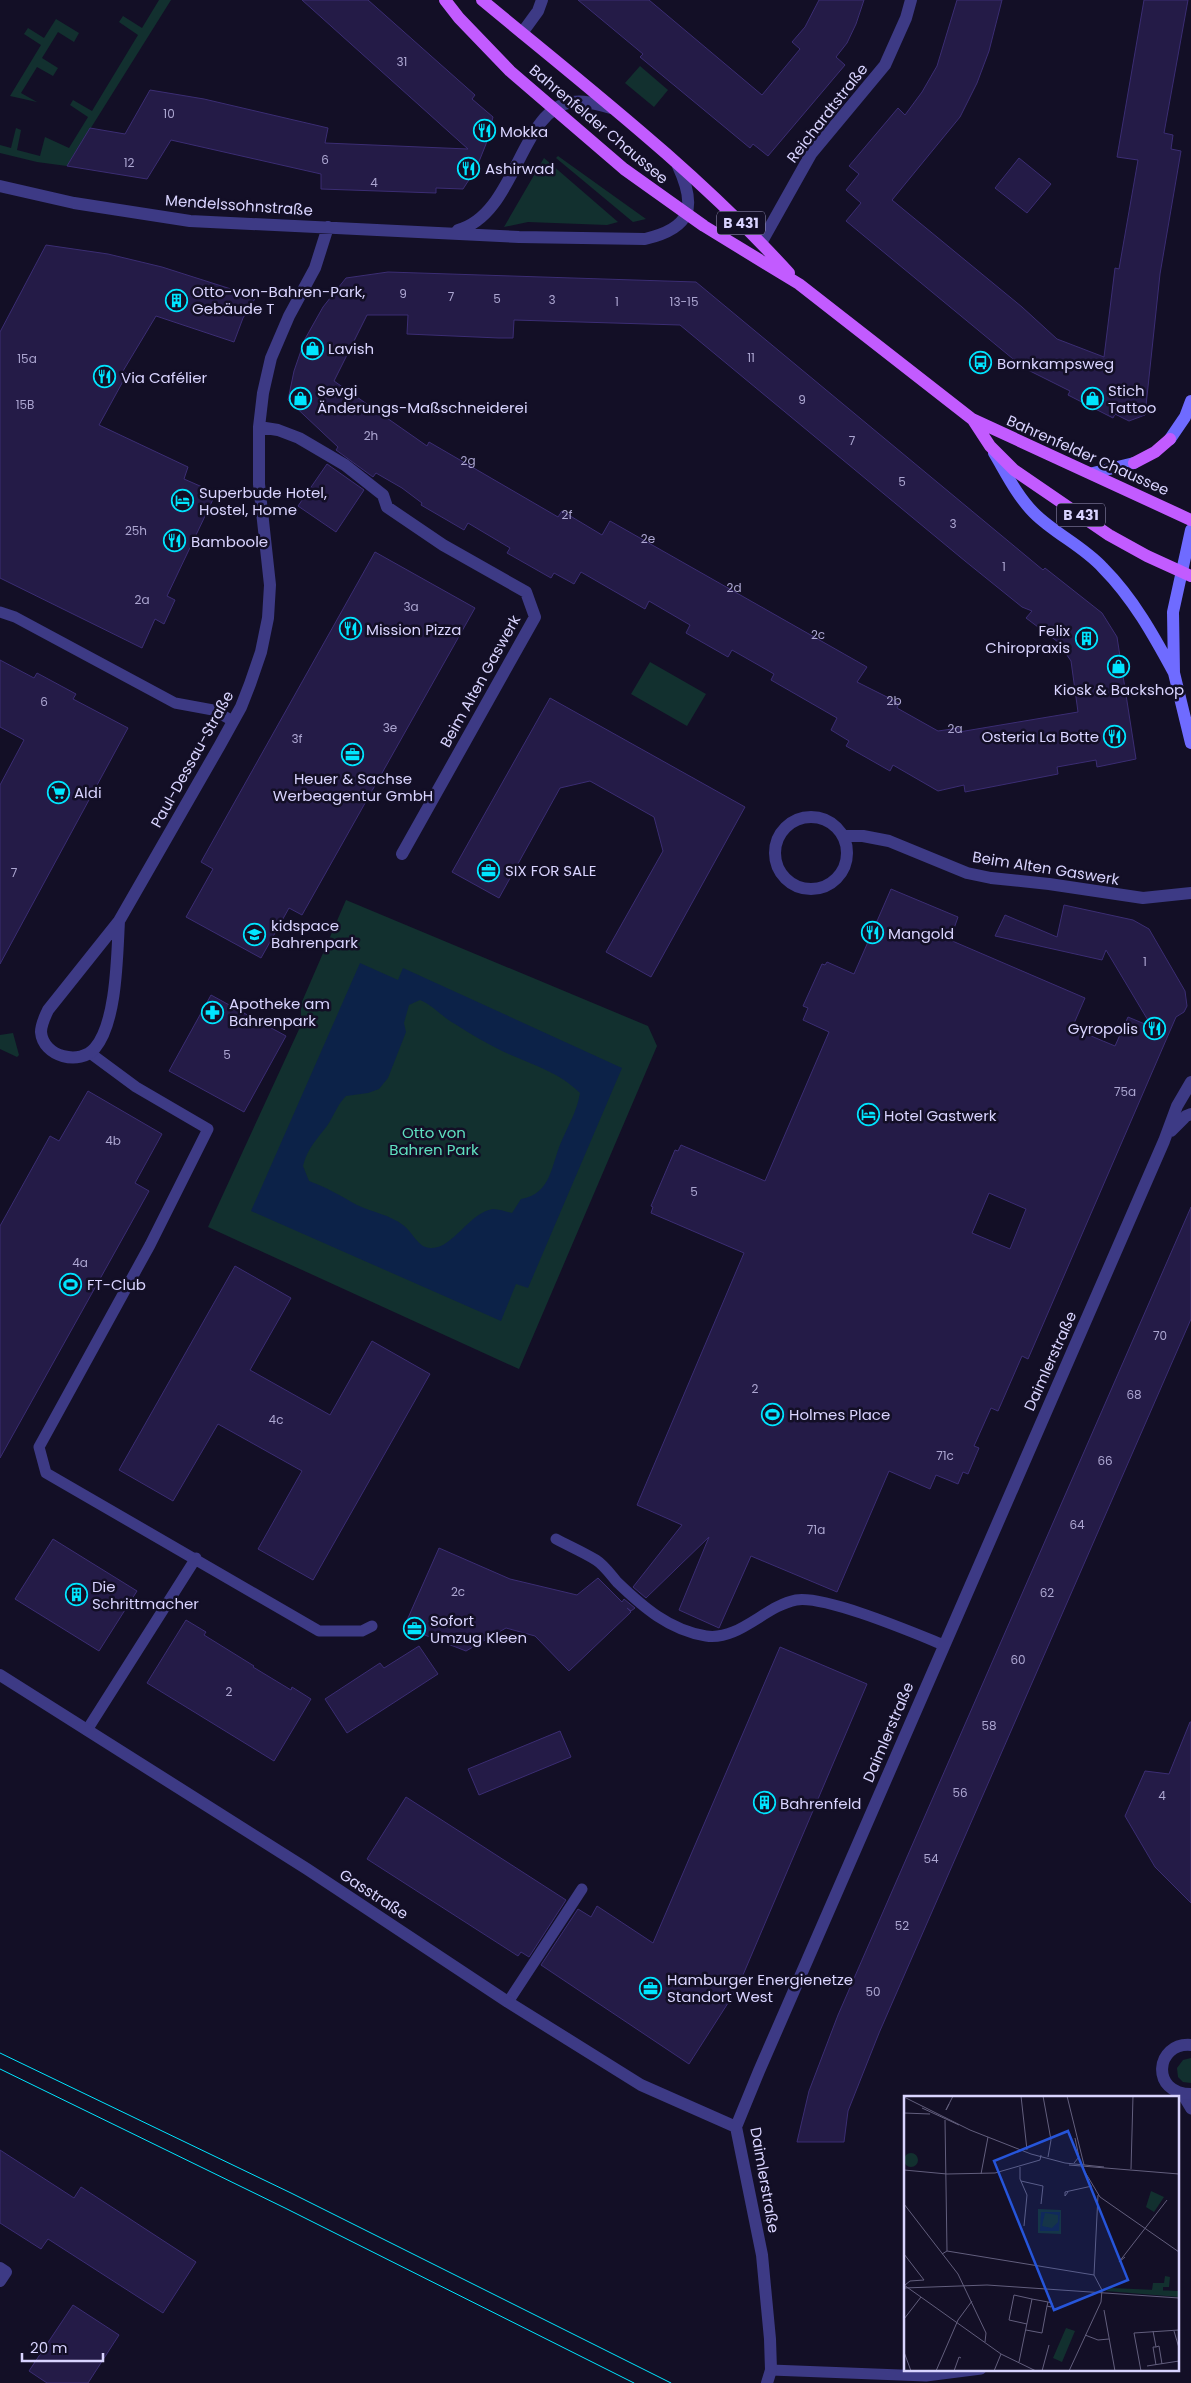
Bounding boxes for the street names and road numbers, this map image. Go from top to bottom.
street label: Reichardtstraße [782,59,872,167]
street label: Bahrenfelder Chaussee [525,60,673,188]
street label: Mendelssohnstraße [164,189,314,221]
road number: B 431 [717,212,765,234]
street label: Bahrenfelder Chaussee [1004,410,1172,500]
road number: B 431 [1057,504,1105,526]
street label: Beim Alten Gaswerk [435,611,525,751]
street label: Paul-Dessau-Straße [146,687,238,831]
street label: Beim Alten Gaswerk [971,846,1121,890]
street label: Daimlerstraße [1019,1308,1081,1414]
street label: Daimlerstraße [857,1679,919,1785]
street label: Gasstraße [335,1864,413,1924]
street label: Daimlerstraße [745,2125,785,2235]

